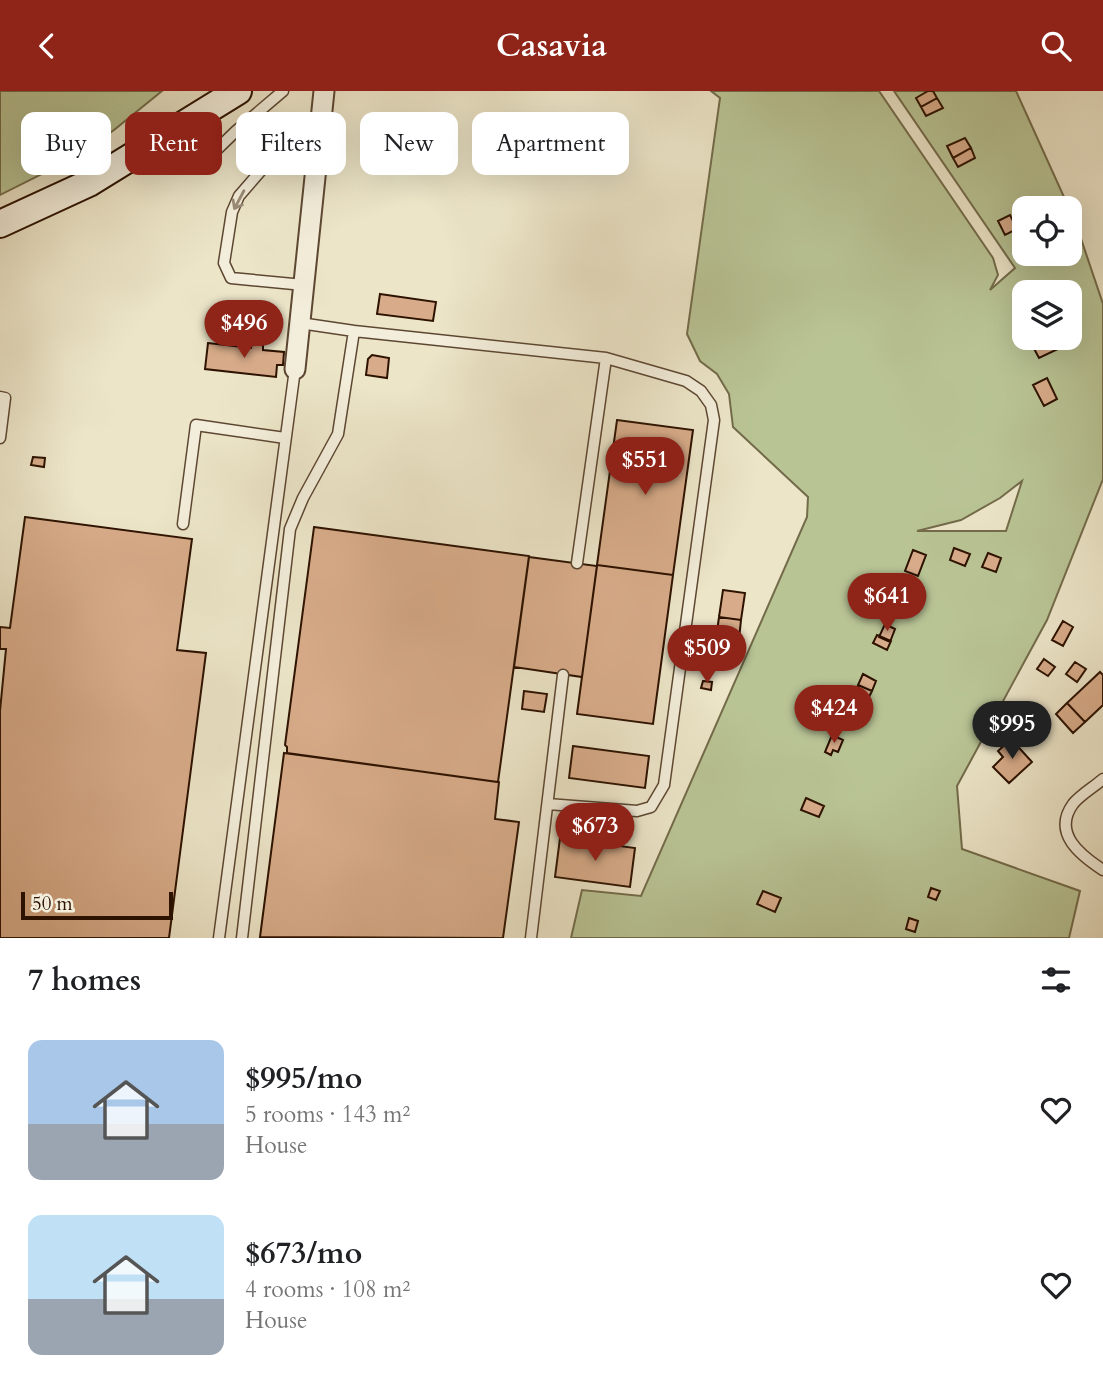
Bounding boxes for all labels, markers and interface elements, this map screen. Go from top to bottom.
text: Casavia [496,24,607,68]
icon: back [28,27,66,65]
icon: search [1037,27,1075,65]
chip: Buy [21,112,111,175]
chip: Rent [125,112,222,175]
chip: Filters [236,112,346,175]
chip: New [360,112,458,175]
chip: Apartment [472,112,629,175]
one-way arrow [231,189,245,209]
map controls [1012,196,1082,350]
button: locate [1012,196,1082,266]
button: layers [1012,280,1082,350]
pin: $496 [203,301,285,360]
text: $496 [220,307,268,338]
pin: $551 [604,437,686,497]
text: $551 [621,444,669,475]
pin: $641 [846,573,928,633]
text: $641 [863,580,911,611]
pin: $509 [666,625,748,685]
text: $509 [683,632,731,663]
pin: $424 [793,685,875,745]
text: $424 [810,692,858,723]
pin: $995 [971,701,1053,761]
text: $995 [988,708,1036,739]
pin: $673 [554,803,636,863]
text: $673 [571,810,619,841]
scale bar [21,889,173,921]
text: 50 m [32,891,73,917]
text: 7 homes [28,960,141,1001]
icon: filters [1037,961,1075,999]
text: $995/mo [245,1058,362,1099]
icon: home [84,1068,168,1152]
icon: heart [1037,1091,1075,1129]
text: 5 rooms · 143 m² [245,1099,410,1130]
text: House [245,1130,307,1161]
text: $673/mo [245,1233,362,1274]
icon: home [84,1243,168,1327]
icon: heart [1037,1266,1075,1304]
text: 4 rooms · 108 m² [245,1274,410,1305]
text: House [245,1305,307,1336]

